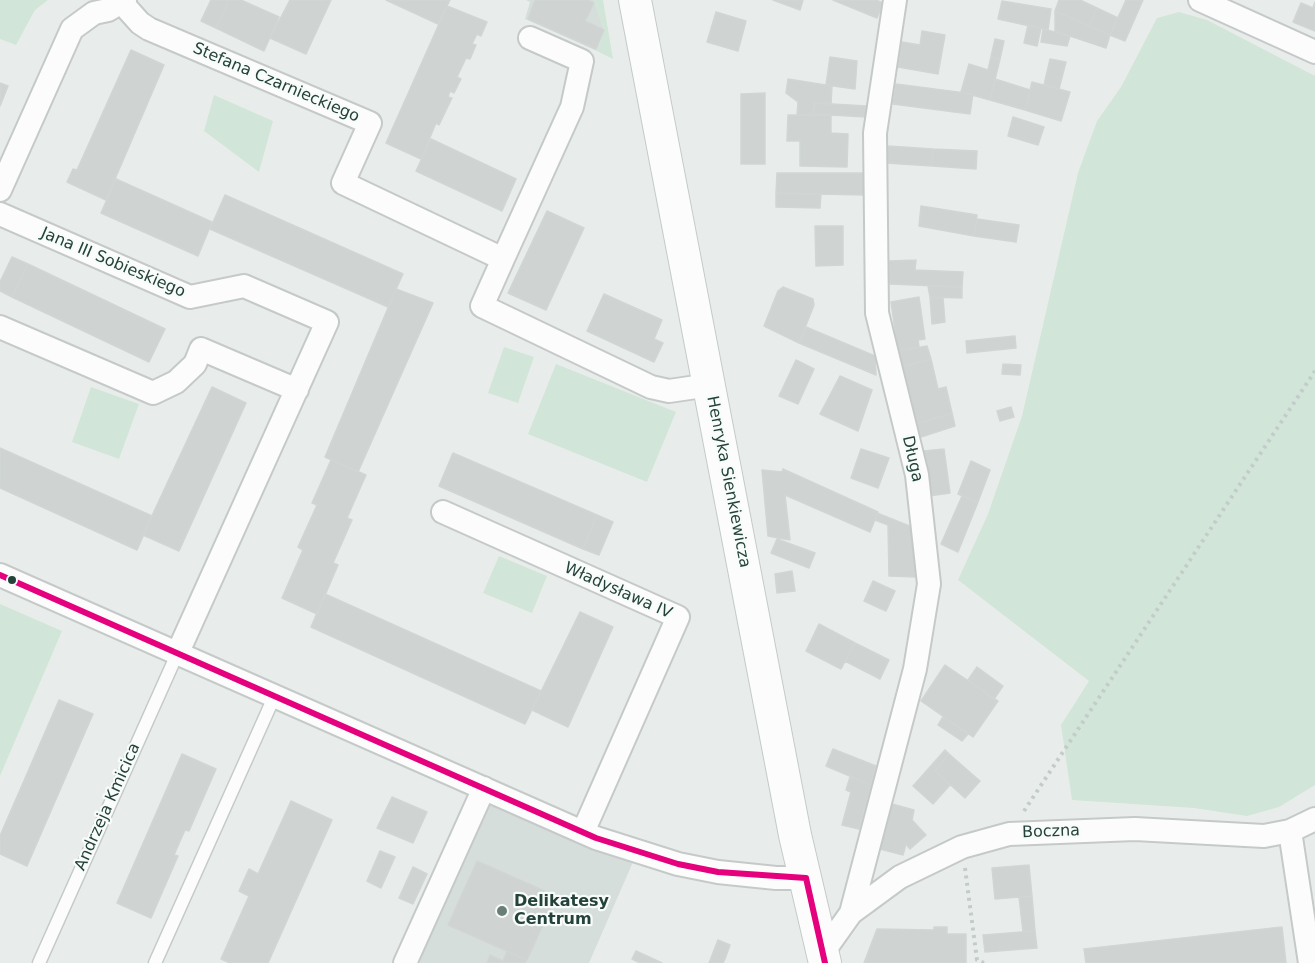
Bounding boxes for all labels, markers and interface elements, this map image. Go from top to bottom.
street label: Stefana Czarnieckiego [190,39,362,127]
street label: Jana III Sobieskiego [38,224,188,302]
street label: Henryka Sienkiewicza [702,394,754,570]
street label: Długa [897,434,927,484]
street label: Władysława IV [561,559,675,623]
unlabelled marker [6,574,18,586]
street label: Andrzeja Kmicica [71,740,145,874]
street label: Boczna [1022,821,1080,843]
place label: Delikatesy Centrum [514,892,609,930]
marker: Delikatesy Centrum [495,904,509,918]

